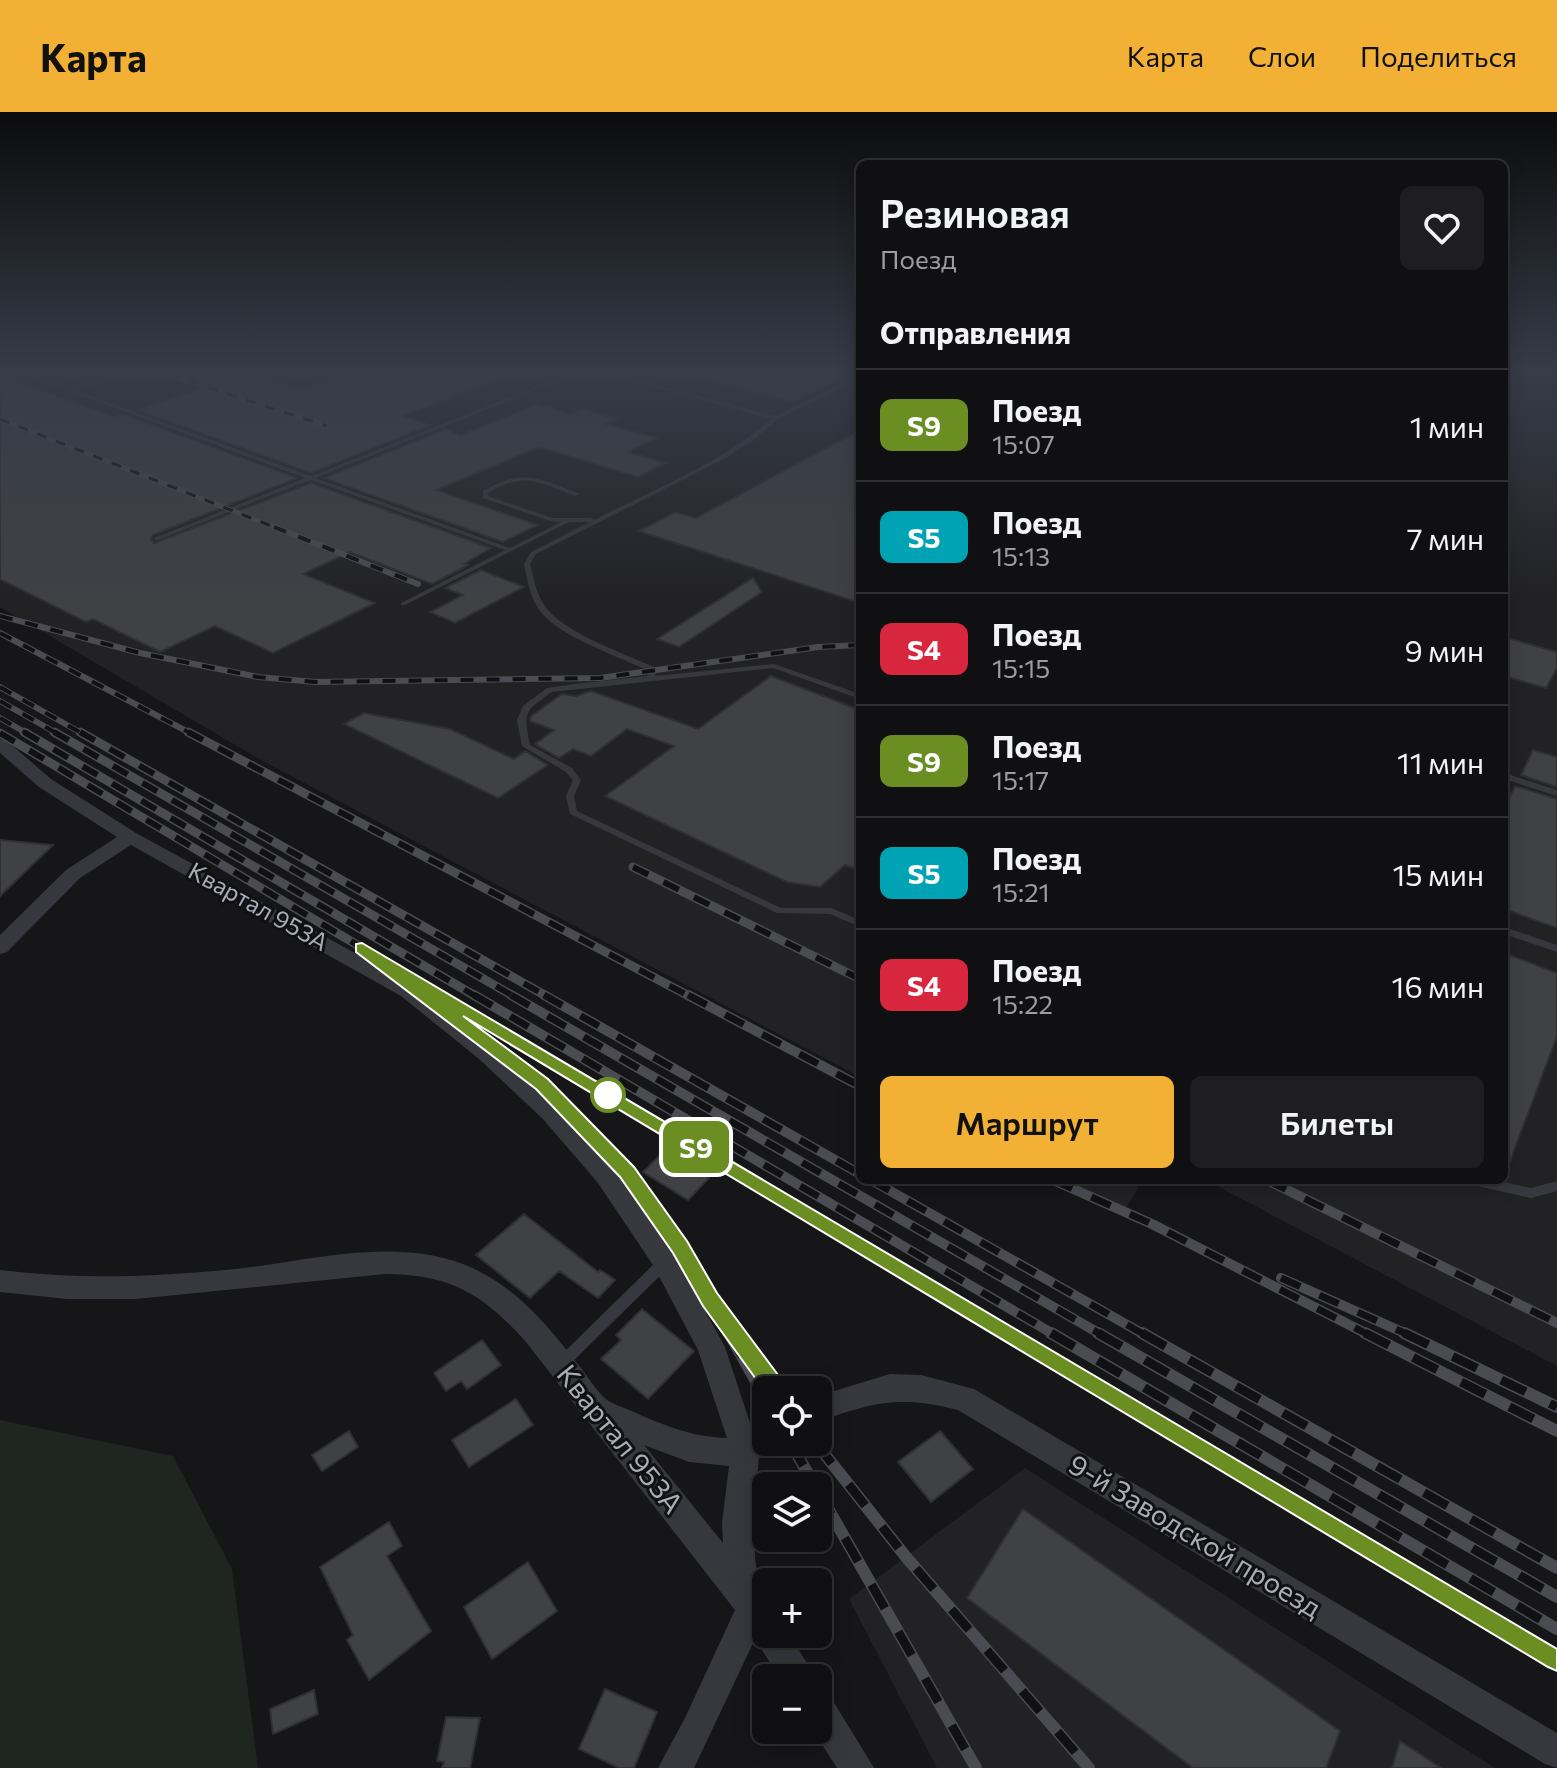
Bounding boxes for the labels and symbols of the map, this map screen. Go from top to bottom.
street label: Квартал 953А [184,855,334,956]
unlabelled marker [591,1078,625,1112]
line badge: S9 [660,1121,732,1173]
street label: Квартал 953А [551,1357,691,1520]
street label: 9-й Заводской проезд [1063,1446,1328,1624]

